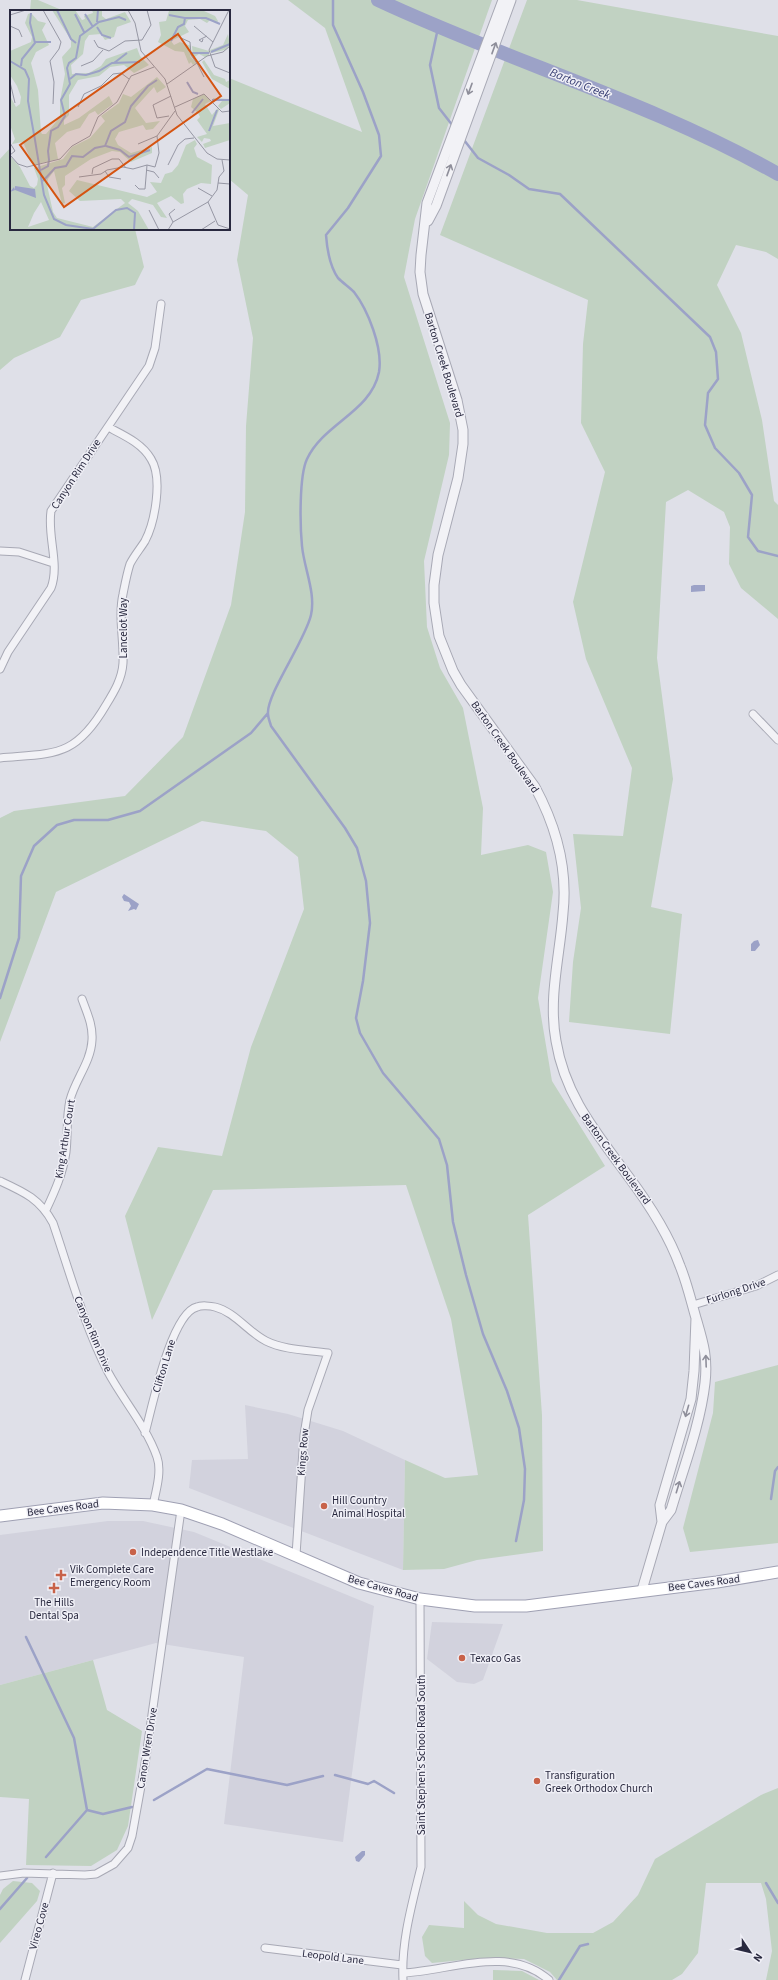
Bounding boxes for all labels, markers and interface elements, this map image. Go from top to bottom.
inset map [10,10,230,230]
one-way arrow [490,42,498,54]
water label: Barton Creek [547,64,613,104]
one-way arrow [465,83,473,95]
one-way arrow [446,164,454,176]
street label: Barton Creek Boulevard [421,311,467,419]
street label: Canyon Rim Drive [48,435,105,512]
street label: Lancelot Way [116,598,131,658]
street label: Barton Creek Boulevard [468,698,542,796]
street label: King Arthur Court [51,1098,79,1180]
street label: Barton Creek Boulevard [578,1110,654,1208]
street label: Furlong Drive [704,1274,768,1308]
street label: Canyon Rim Drive [70,1294,116,1375]
street label: Clifton Lane [149,1337,179,1394]
one-way arrow [702,1355,709,1368]
one-way arrow [683,1405,690,1418]
street label: Kings Row [293,1428,313,1476]
one-way arrow [675,1481,682,1494]
place label: Hill Country Animal Hospital [332,1493,405,1521]
street label: Bee Caves Road [26,1496,100,1520]
marker: Hill Country Animal Hospital [319,1501,329,1511]
place label: Independence Title Westlake [141,1545,274,1560]
marker: Independence Title Westlake [128,1547,138,1557]
place label: Vik Complete Care Emergency Room [70,1562,154,1590]
marker: Vik Complete Care Emergency Room [55,1569,67,1581]
street label: Bee Caves Road [346,1571,420,1605]
street label: Bee Caves Road [667,1571,741,1595]
marker: The Hills Dental Spa [48,1582,60,1594]
place label: The Hills Dental Spa [29,1595,79,1623]
place label: Texaco Gas [470,1651,521,1666]
marker: Texaco Gas [457,1653,467,1663]
street label: Saint Stephen's School Road South [414,1675,429,1835]
street label: Canon Wren Drive [133,1706,161,1790]
place label: Transfiguration Greek Orthodox Church [545,1768,653,1796]
marker: Transfiguration Greek Orthodox Church [532,1776,542,1786]
street label: Vireo Cove [25,1900,53,1951]
north arrow [730,1932,770,1972]
street label: Leopold Lane [301,1946,365,1968]
text: N [750,1950,766,1965]

